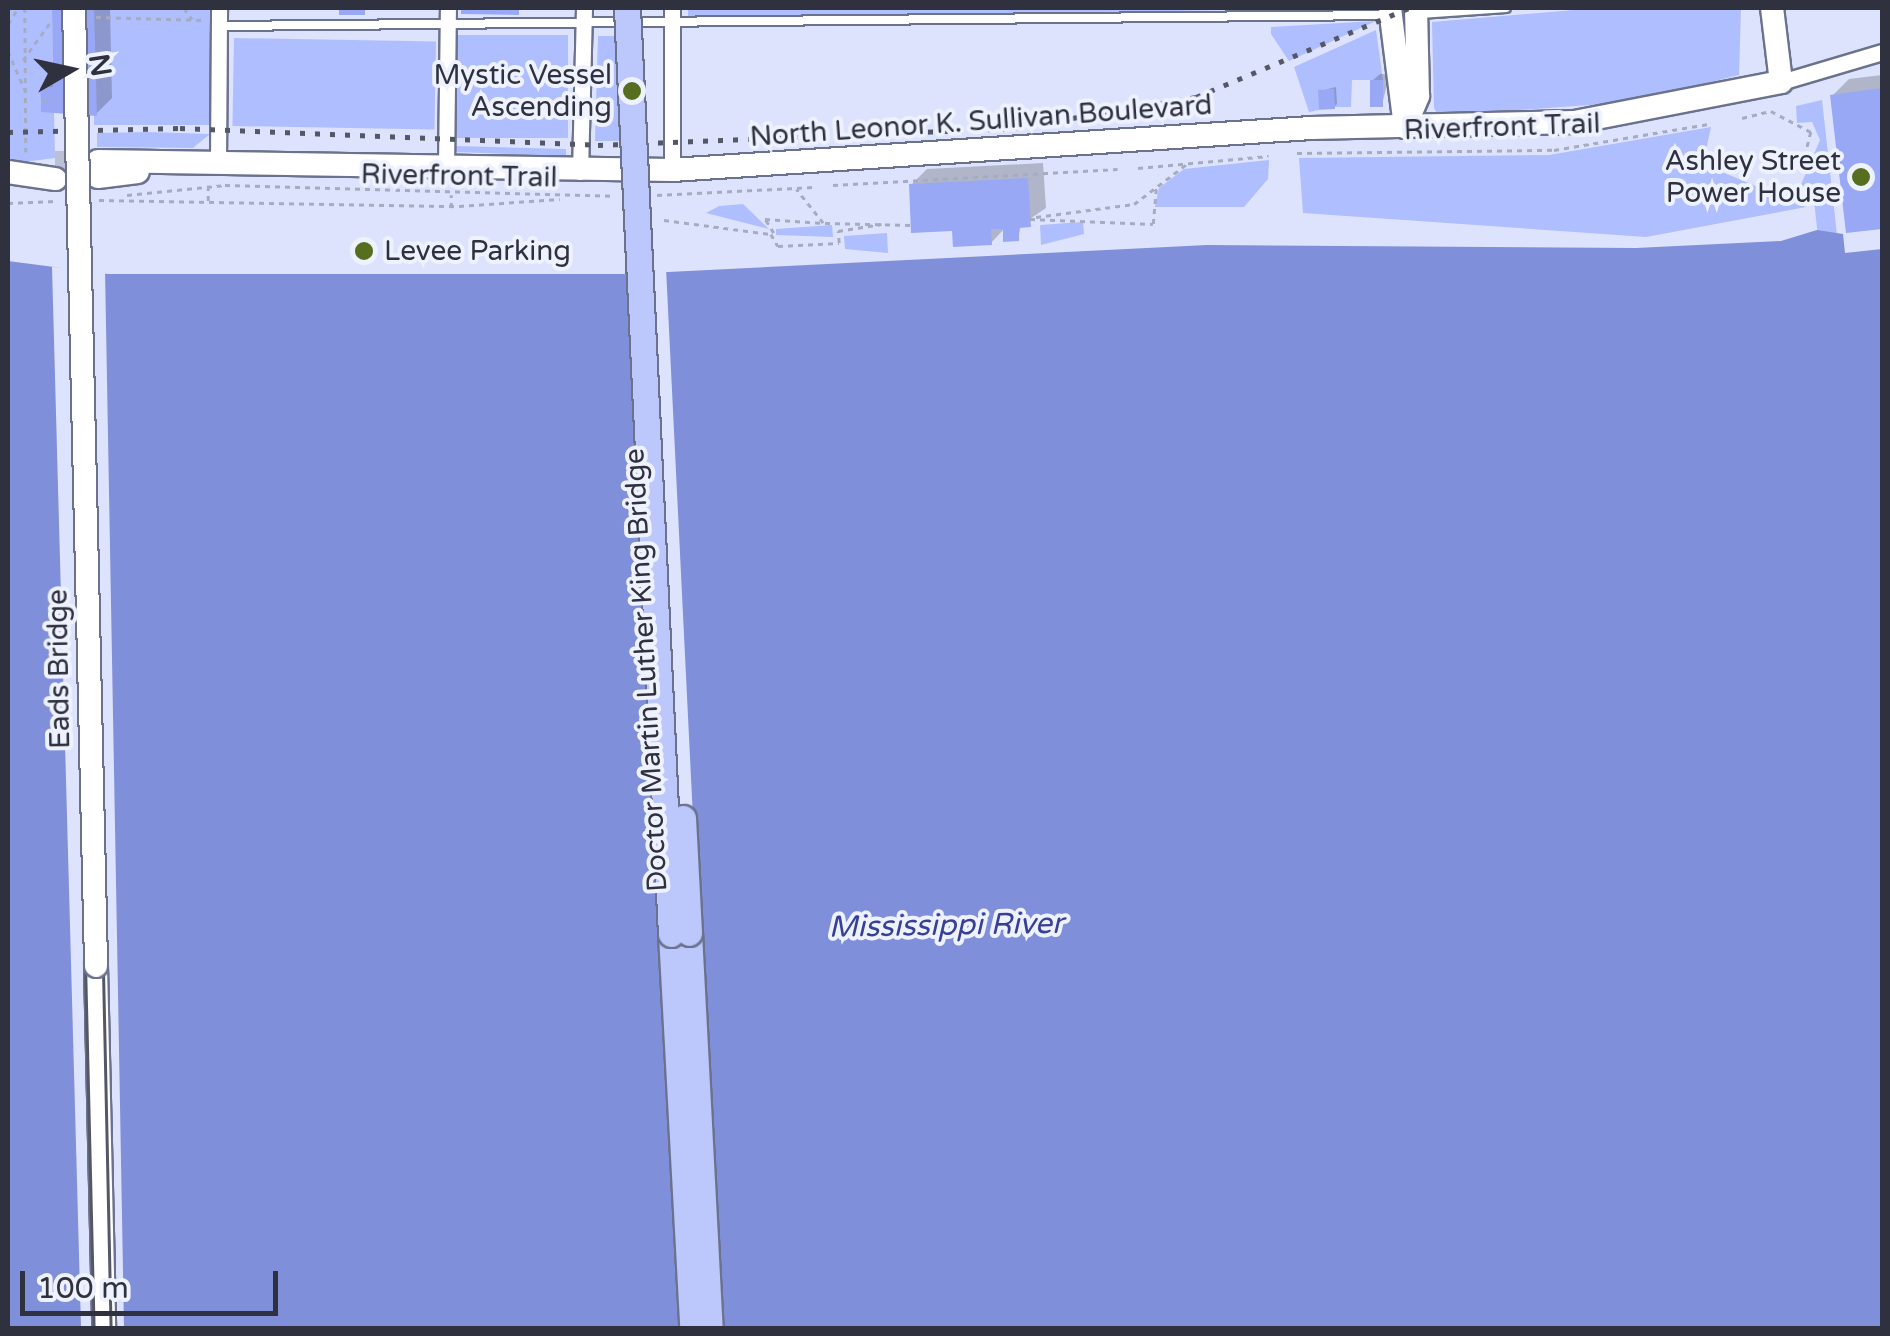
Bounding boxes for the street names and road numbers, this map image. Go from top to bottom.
street label: North Leonor K. Sullivan Boulevard [749,88,1213,154]
street label: Riverfront Trail [1403,107,1601,147]
street label: Riverfront Trail [360,157,558,195]
street label: Doctor Martin Luther King Bridge [618,447,674,893]
street label: Eads Bridge [41,589,77,749]

